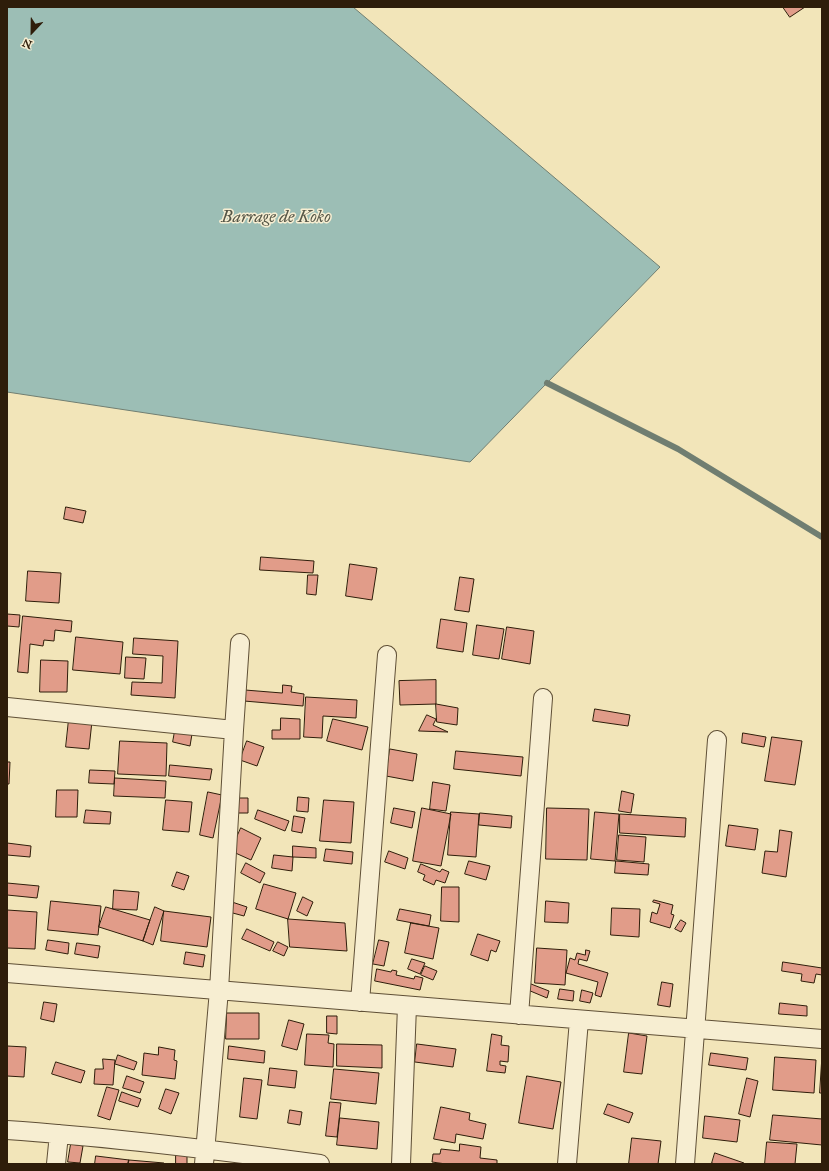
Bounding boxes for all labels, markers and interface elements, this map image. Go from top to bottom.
north arrow [12,12,52,52]
text: N [21,36,34,51]
water label: Barrage de Koko [221,208,331,228]

